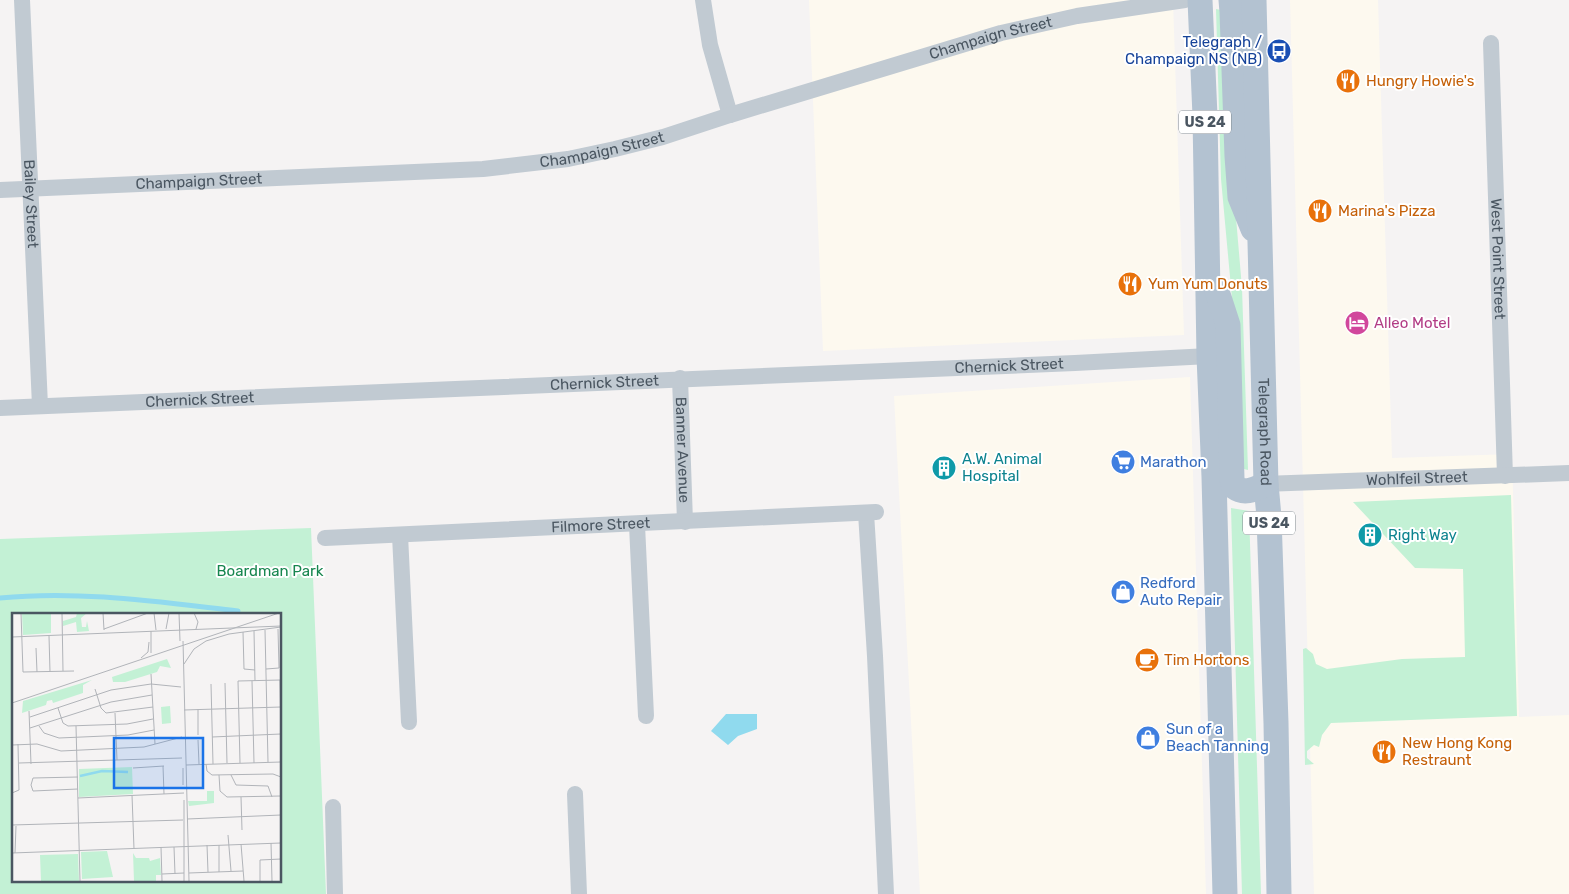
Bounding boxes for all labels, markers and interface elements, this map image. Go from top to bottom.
street label: Champaign Street [927,13,1054,63]
place label: Telegraph / Champaign NS (NB) [1125,33,1262,68]
bus stop icon: Telegraph / Champaign NS (NB) [1266,38,1292,64]
restaurant icon: Hungry Howie's [1335,68,1361,94]
place label: Hungry Howie's [1366,72,1475,90]
road number: US 24 [1179,110,1231,134]
street label: Champaign Street [539,128,666,171]
street label: Bailey Street [20,159,42,249]
street label: Champaign Street [135,170,263,193]
restaurant icon: Marina's Pizza [1307,198,1333,224]
street label: West Point Street [1487,198,1509,320]
place label: Marina's Pizza [1338,202,1436,220]
restaurant icon: Yum Yum Donuts [1117,271,1143,297]
place label: Yum Yum Donuts [1148,275,1268,293]
hotel icon: Alleo Motel [1344,310,1370,336]
place label: Alleo Motel [1374,314,1450,332]
street label: Chernick Street [954,354,1064,377]
street label: Chernick Street [550,371,659,394]
street label: Telegraph Road [1254,378,1275,486]
street label: Chernick Street [145,388,255,411]
street label: Banner Avenue [672,397,693,503]
supermarket icon: Marathon [1110,449,1136,475]
place label: A.W. Animal Hospital [962,450,1042,485]
place label: Marathon [1140,453,1207,471]
building icon: A.W. Animal Hospital [931,455,957,481]
street label: Wohlfeil Street [1366,468,1468,489]
road number: US 24 [1243,512,1295,534]
street label: Filmore Street [551,514,651,536]
building icon: Right Way [1357,522,1383,548]
place label: Right Way [1388,526,1457,544]
park label: Boardman Park [217,562,324,580]
place label: Redford Auto Repair [1140,574,1222,609]
shop icon: Redford Auto Repair [1110,579,1136,605]
inset map [12,613,281,882]
cafe icon: Tim Hortons [1134,647,1160,673]
place label: Tim Hortons [1164,651,1250,669]
place label: Sun of a Beach Tanning [1166,720,1269,755]
shop icon: Sun of a Beach Tanning [1135,725,1161,751]
place label: New Hong Kong Restraunt [1402,734,1512,769]
restaurant icon: New Hong Kong Restraunt [1371,739,1397,765]

